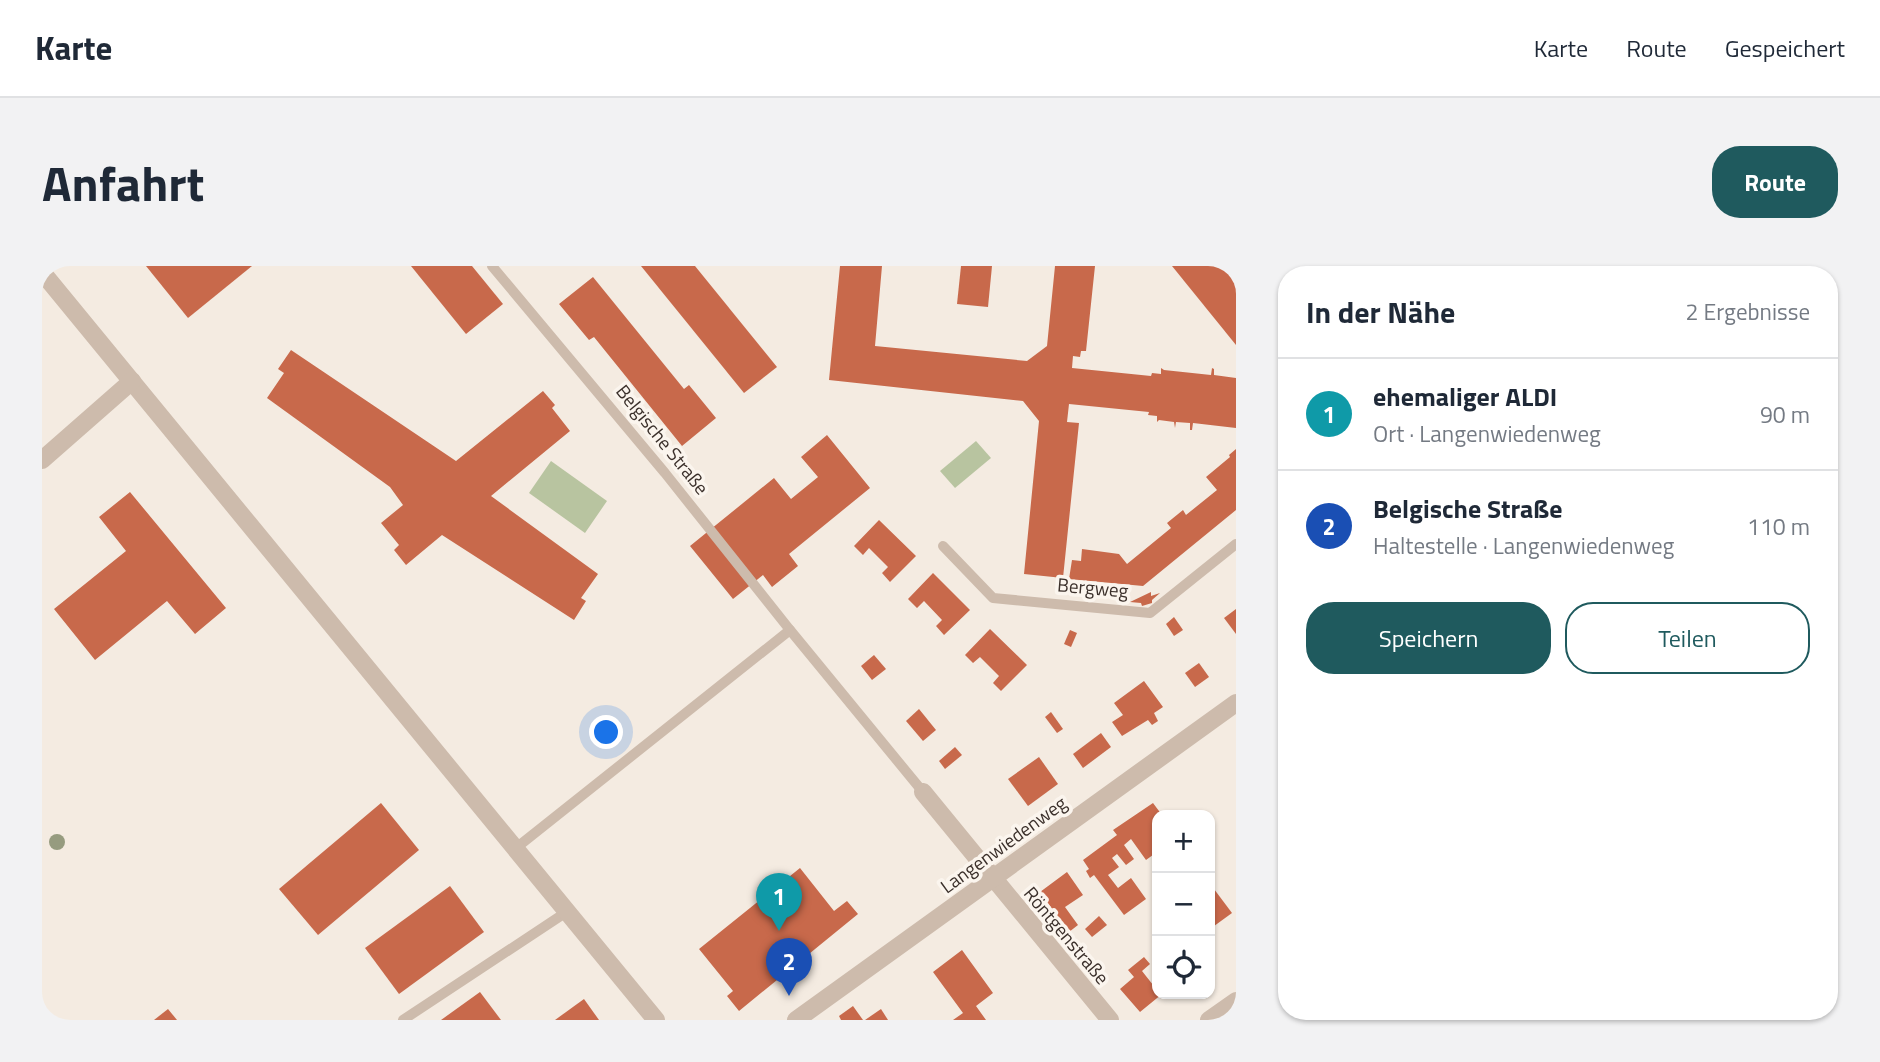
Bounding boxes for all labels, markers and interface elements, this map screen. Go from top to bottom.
text: Karte [35,23,112,73]
text: Karte [1534,30,1588,66]
text: Route [1626,30,1687,66]
text: Gespeichert [1725,30,1845,66]
text: Anfahrt [42,145,204,220]
button: Route [1712,146,1838,218]
text: In der Nähe [1306,289,1455,335]
text: 2 Ergebnisse [1686,294,1810,329]
text: ehemaliger ALDI [1373,377,1557,416]
street label: Belgische Straße [610,378,716,500]
text: 1 [1323,397,1335,432]
text: 90 m [1760,397,1810,432]
text: Ort · Langenwiedenweg [1373,416,1601,451]
text: Belgische Straße [1373,489,1563,528]
text: 2 [1323,509,1335,544]
text: 110 m [1747,509,1810,544]
text: Haltestelle · Langenwiedenweg [1373,528,1674,563]
street label: Bergweg [1056,569,1130,605]
button: Speichern [1306,602,1551,674]
button: Teilen [1565,602,1810,674]
your location [589,715,623,749]
street label: Langenwiedenweg [934,788,1072,900]
map controls [1152,810,1215,999]
button: + [1152,810,1215,873]
pin: 1 [756,873,802,931]
button: − [1152,873,1215,936]
street label: Röntgenstraße [1017,880,1117,990]
button: locate [1152,936,1215,999]
pin: 2 [766,938,812,996]

